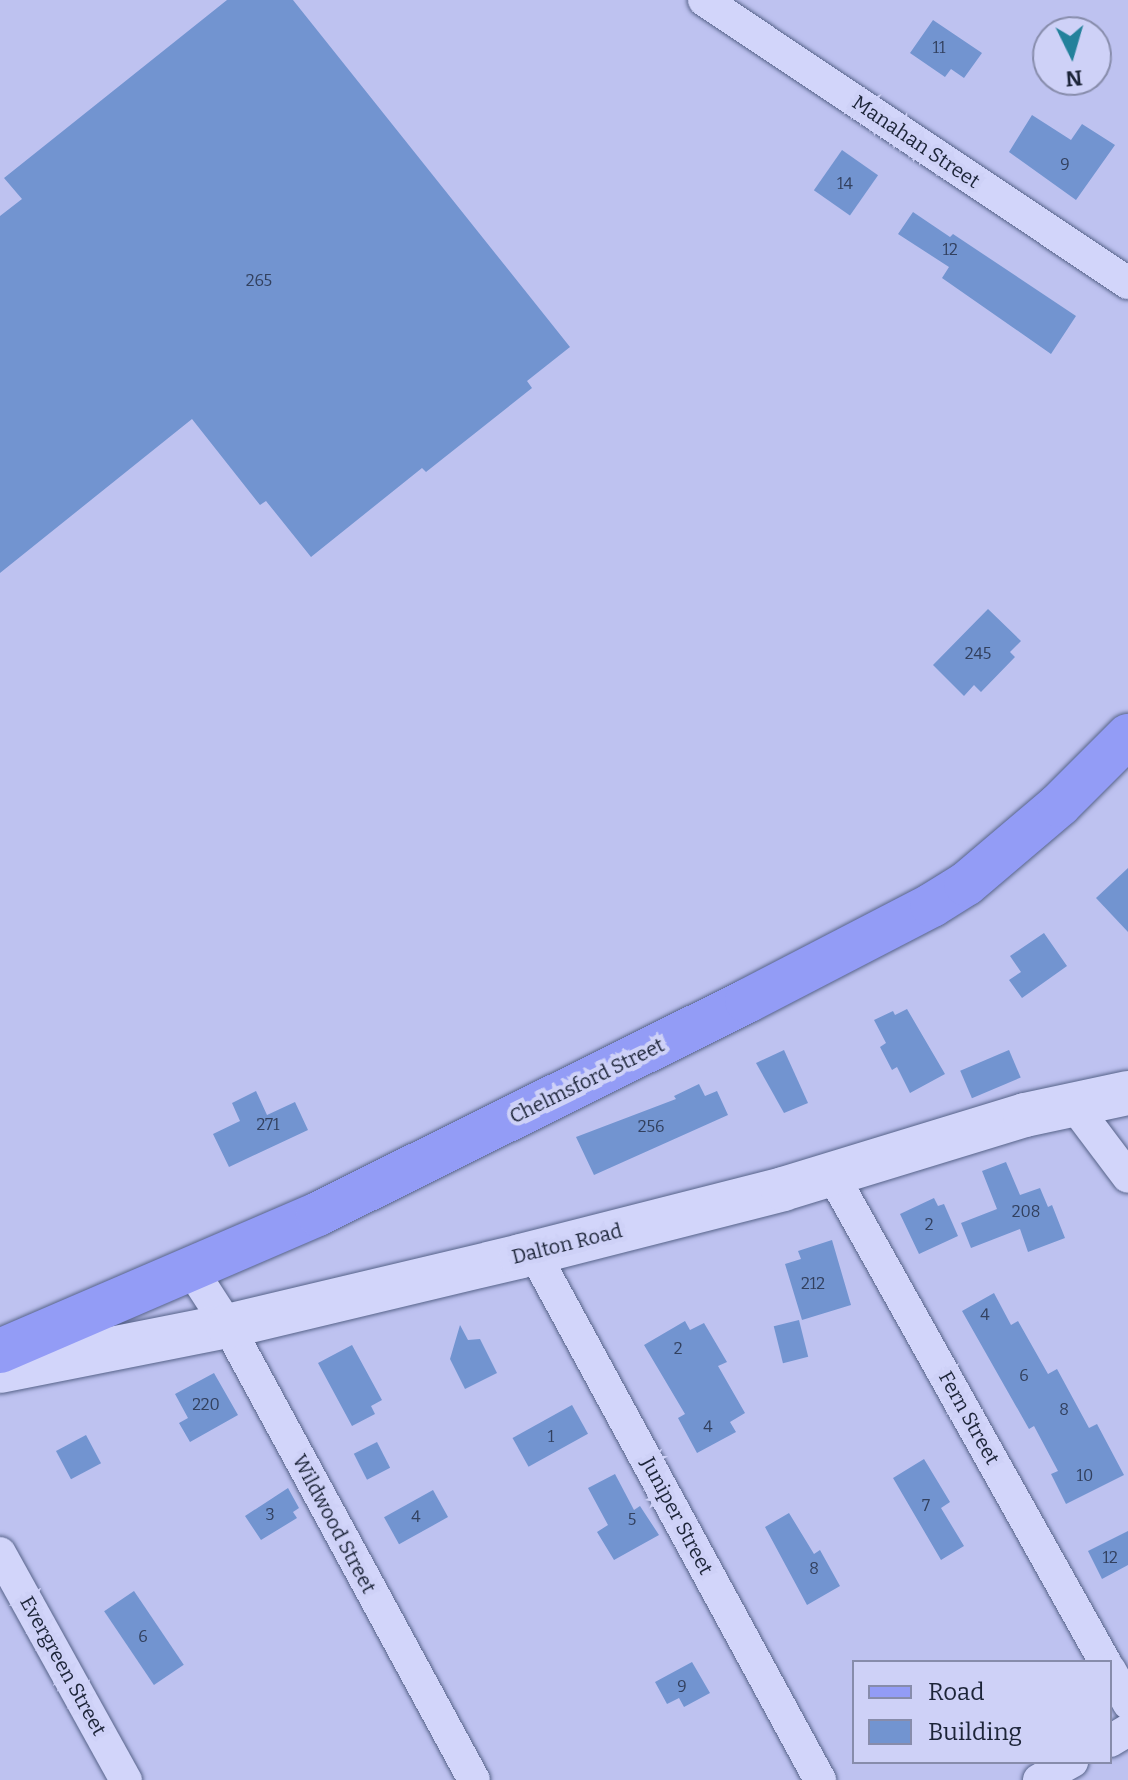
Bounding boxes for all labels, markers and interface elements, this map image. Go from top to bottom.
north arrow [1032,16,1112,96]
house number: 11 [933,38,945,58]
text: N [1064,64,1084,93]
street label: Manahan Street [848,91,984,193]
house number: 9 [1060,155,1070,175]
house number: 14 [837,174,853,194]
house number: 12 [942,240,958,260]
house number: 265 [246,271,272,291]
house number: 245 [965,644,991,664]
street label: Chelmsford Street [506,1033,668,1129]
house number: 271 [256,1115,280,1135]
house number: 256 [638,1117,664,1137]
house number: 208 [1012,1202,1040,1222]
house number: 2 [925,1215,933,1235]
street label: Dalton Road [509,1219,625,1269]
house number: 212 [801,1274,825,1294]
house number: 4 [980,1305,990,1325]
house number: 2 [674,1339,682,1359]
house number: 6 [1019,1366,1029,1386]
street label: Fern Street [934,1367,1004,1469]
house number: 220 [192,1395,220,1415]
house number: 8 [1059,1400,1069,1420]
house number: 4 [703,1417,713,1437]
house number: 1 [548,1427,554,1447]
street label: Wildwood Street [287,1450,381,1598]
street label: Juniper Street [636,1453,718,1579]
house number: 10 [1077,1466,1093,1486]
house number: 7 [922,1496,930,1516]
house number: 3 [265,1505,275,1525]
house number: 4 [411,1507,421,1527]
house number: 5 [628,1510,636,1530]
house number: 12 [1102,1548,1118,1568]
house number: 8 [809,1559,819,1579]
street label: Evergreen Street [15,1592,111,1740]
house number: 6 [138,1627,148,1647]
legend [852,1660,1112,1764]
house number: 9 [677,1677,687,1697]
text: Road [928,1678,984,1706]
text: Building [928,1718,1022,1746]

